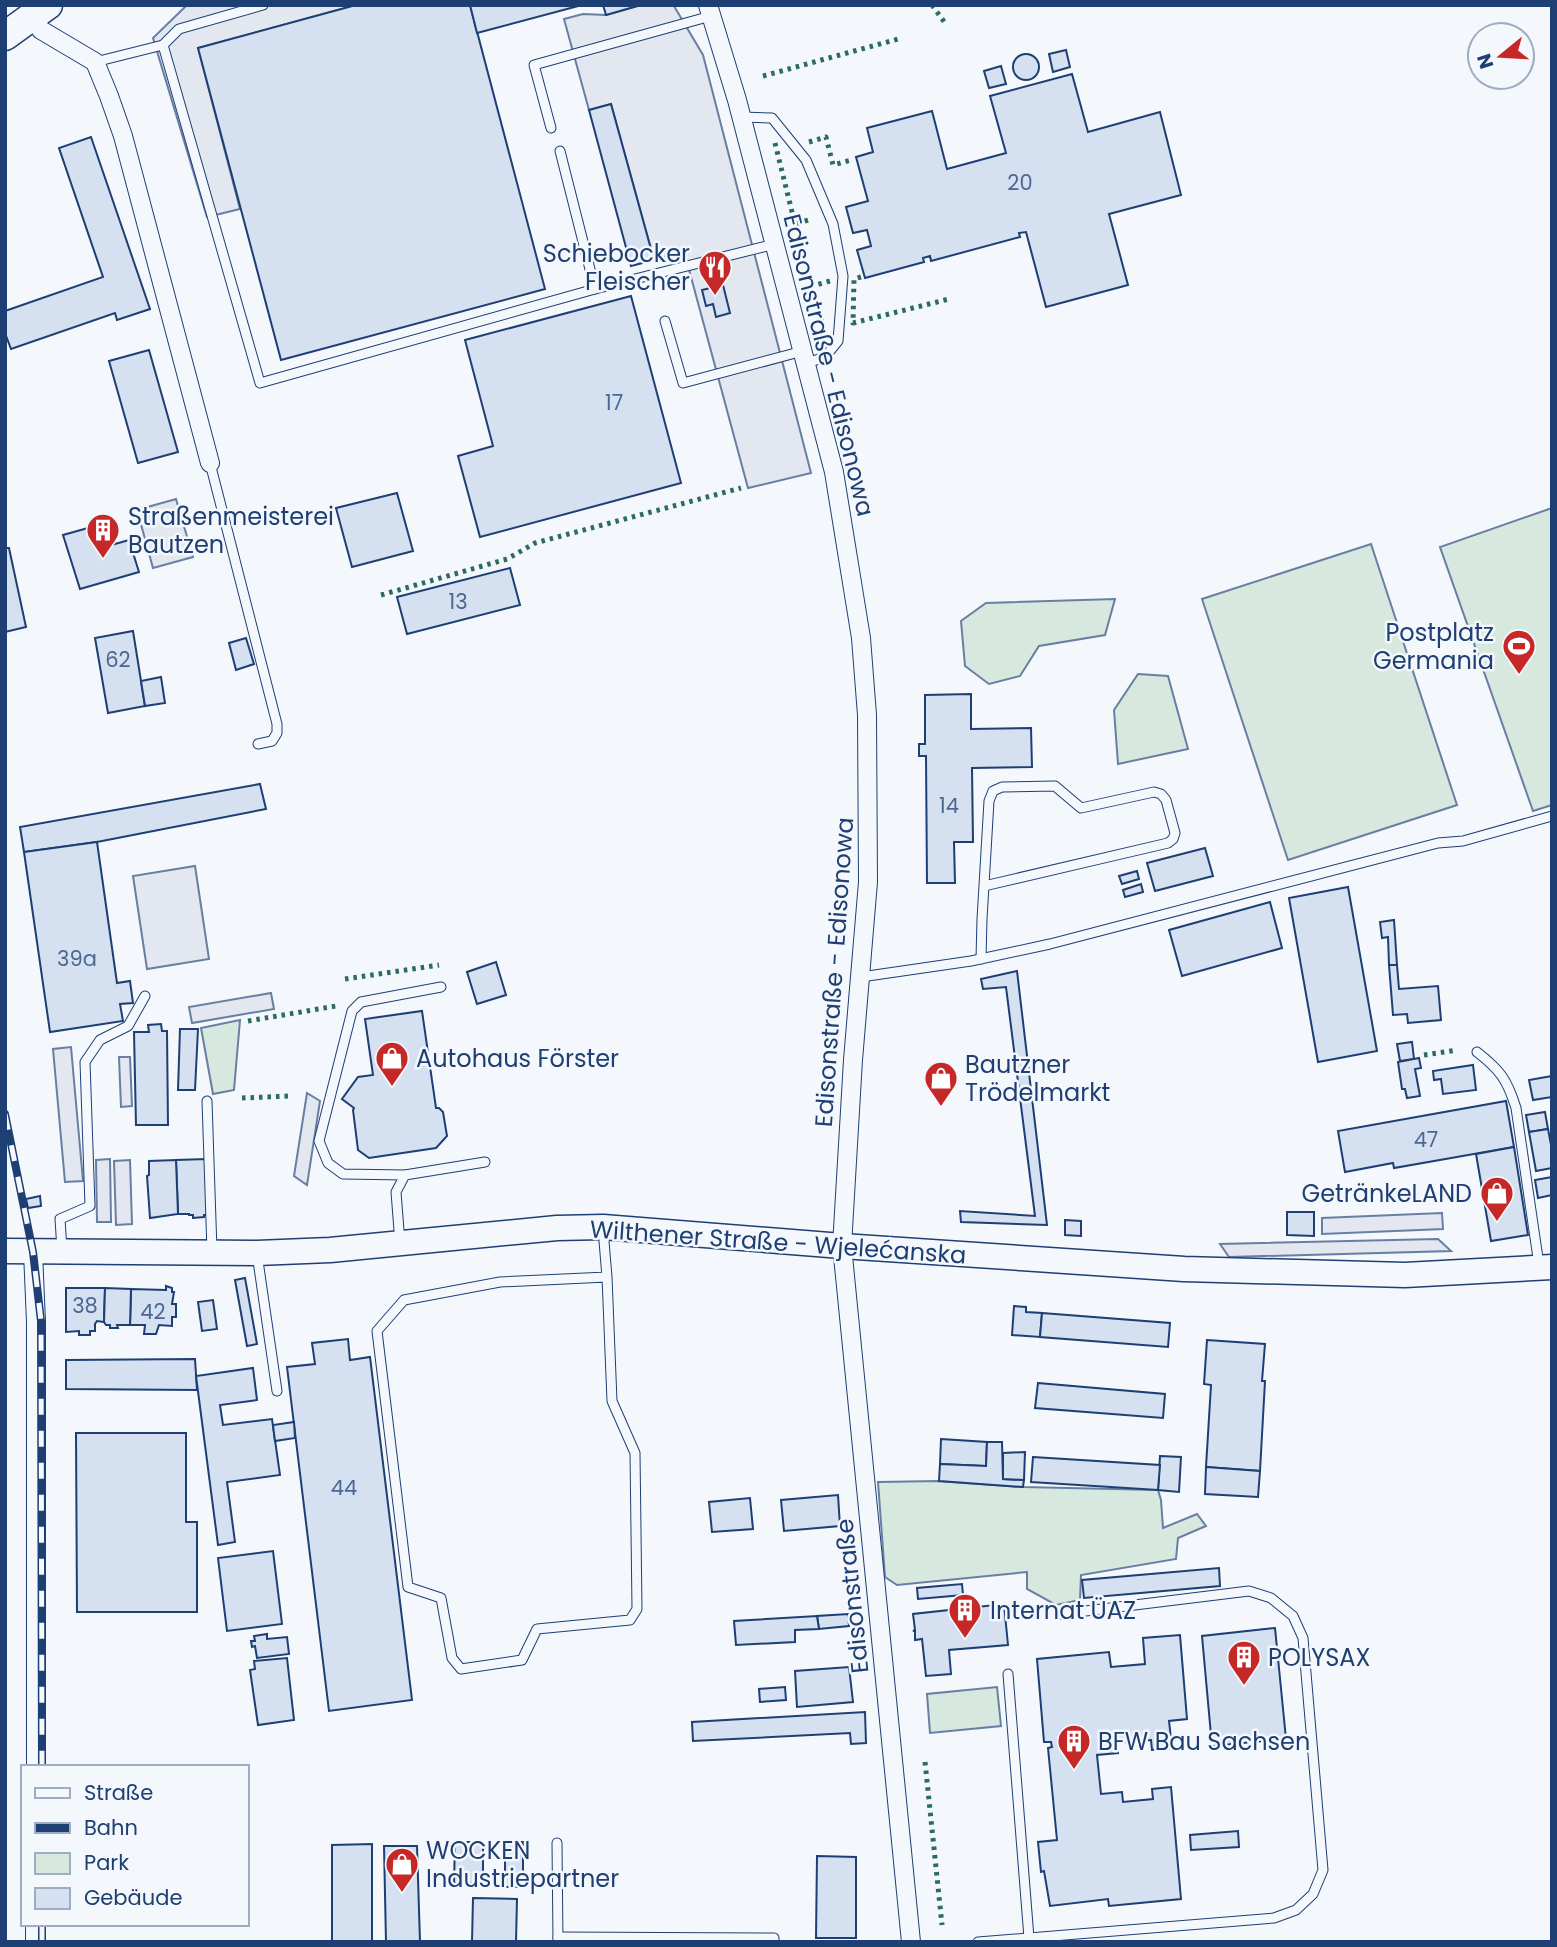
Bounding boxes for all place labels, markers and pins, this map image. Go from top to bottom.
place label: Schiebocker Fleischer [543,237,690,298]
restaurant icon: Schiebocker Fleischer [696,248,734,297]
place label: Straßenmeisterei Bautzen [128,500,334,561]
building icon: Straßenmeisterei Bautzen [84,511,122,560]
place label: Postplatz Germania [1373,616,1494,677]
sports icon: Postplatz Germania [1500,627,1538,676]
shop icon: Autohaus Förster [373,1039,411,1088]
place label: Autohaus Förster [416,1042,619,1075]
place label: Bautzner Trödelmarkt [965,1048,1110,1109]
shop icon: Bautzner Trödelmarkt [922,1059,960,1108]
shop icon: GetränkeLAND [1478,1174,1516,1223]
place label: GetränkeLAND [1302,1177,1472,1210]
building icon: Internat ÜAZ [946,1591,984,1640]
place label: Internat ÜAZ [990,1594,1136,1627]
building icon: POLYSAX [1225,1638,1263,1687]
place label: POLYSAX [1268,1641,1370,1674]
building icon: BFW Bau Sachsen [1055,1722,1093,1771]
place label: BFW Bau Sachsen [1098,1725,1310,1758]
place label: WOCKEN Industriepartner [426,1834,619,1895]
shop icon: WOCKEN Industriepartner [383,1845,421,1894]

